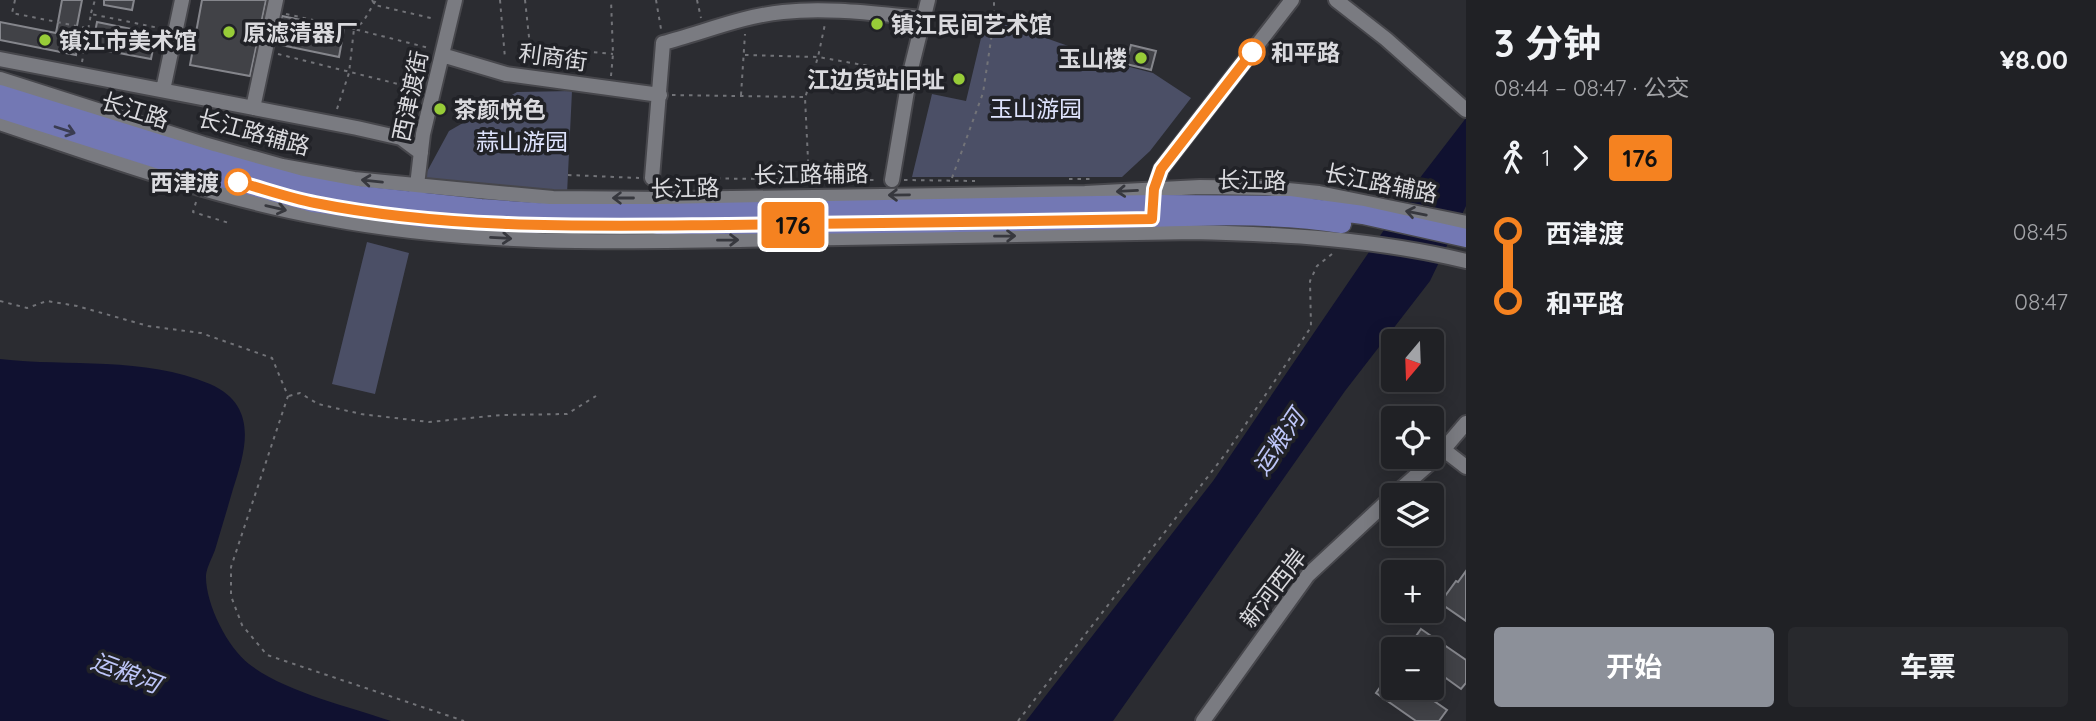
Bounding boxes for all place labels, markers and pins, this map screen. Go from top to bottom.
place label: 镇江民间艺术馆 [891,10,1052,39]
marker: 镇江民间艺术馆 [869,16,885,32]
place label: 原滤清器厂 [243,18,358,47]
marker: 原滤清器厂 [221,24,237,40]
place label: 镇江市美术馆 [59,26,197,55]
marker: 镇江市美术馆 [37,32,53,48]
place label: 和平路 [1271,38,1340,67]
marker: 和平路 [1239,39,1265,65]
place label: 玉山楼 [1058,44,1127,73]
marker: 玉山楼 [1133,50,1149,66]
place label: 江边货站旧址 [807,65,945,94]
marker: 江边货站旧址 [951,71,967,87]
place label: 茶颜悦色 [454,95,546,124]
marker: 茶颜悦色 [432,101,448,117]
place label: 西津渡 [150,168,219,197]
marker: 西津渡 [225,169,251,195]

